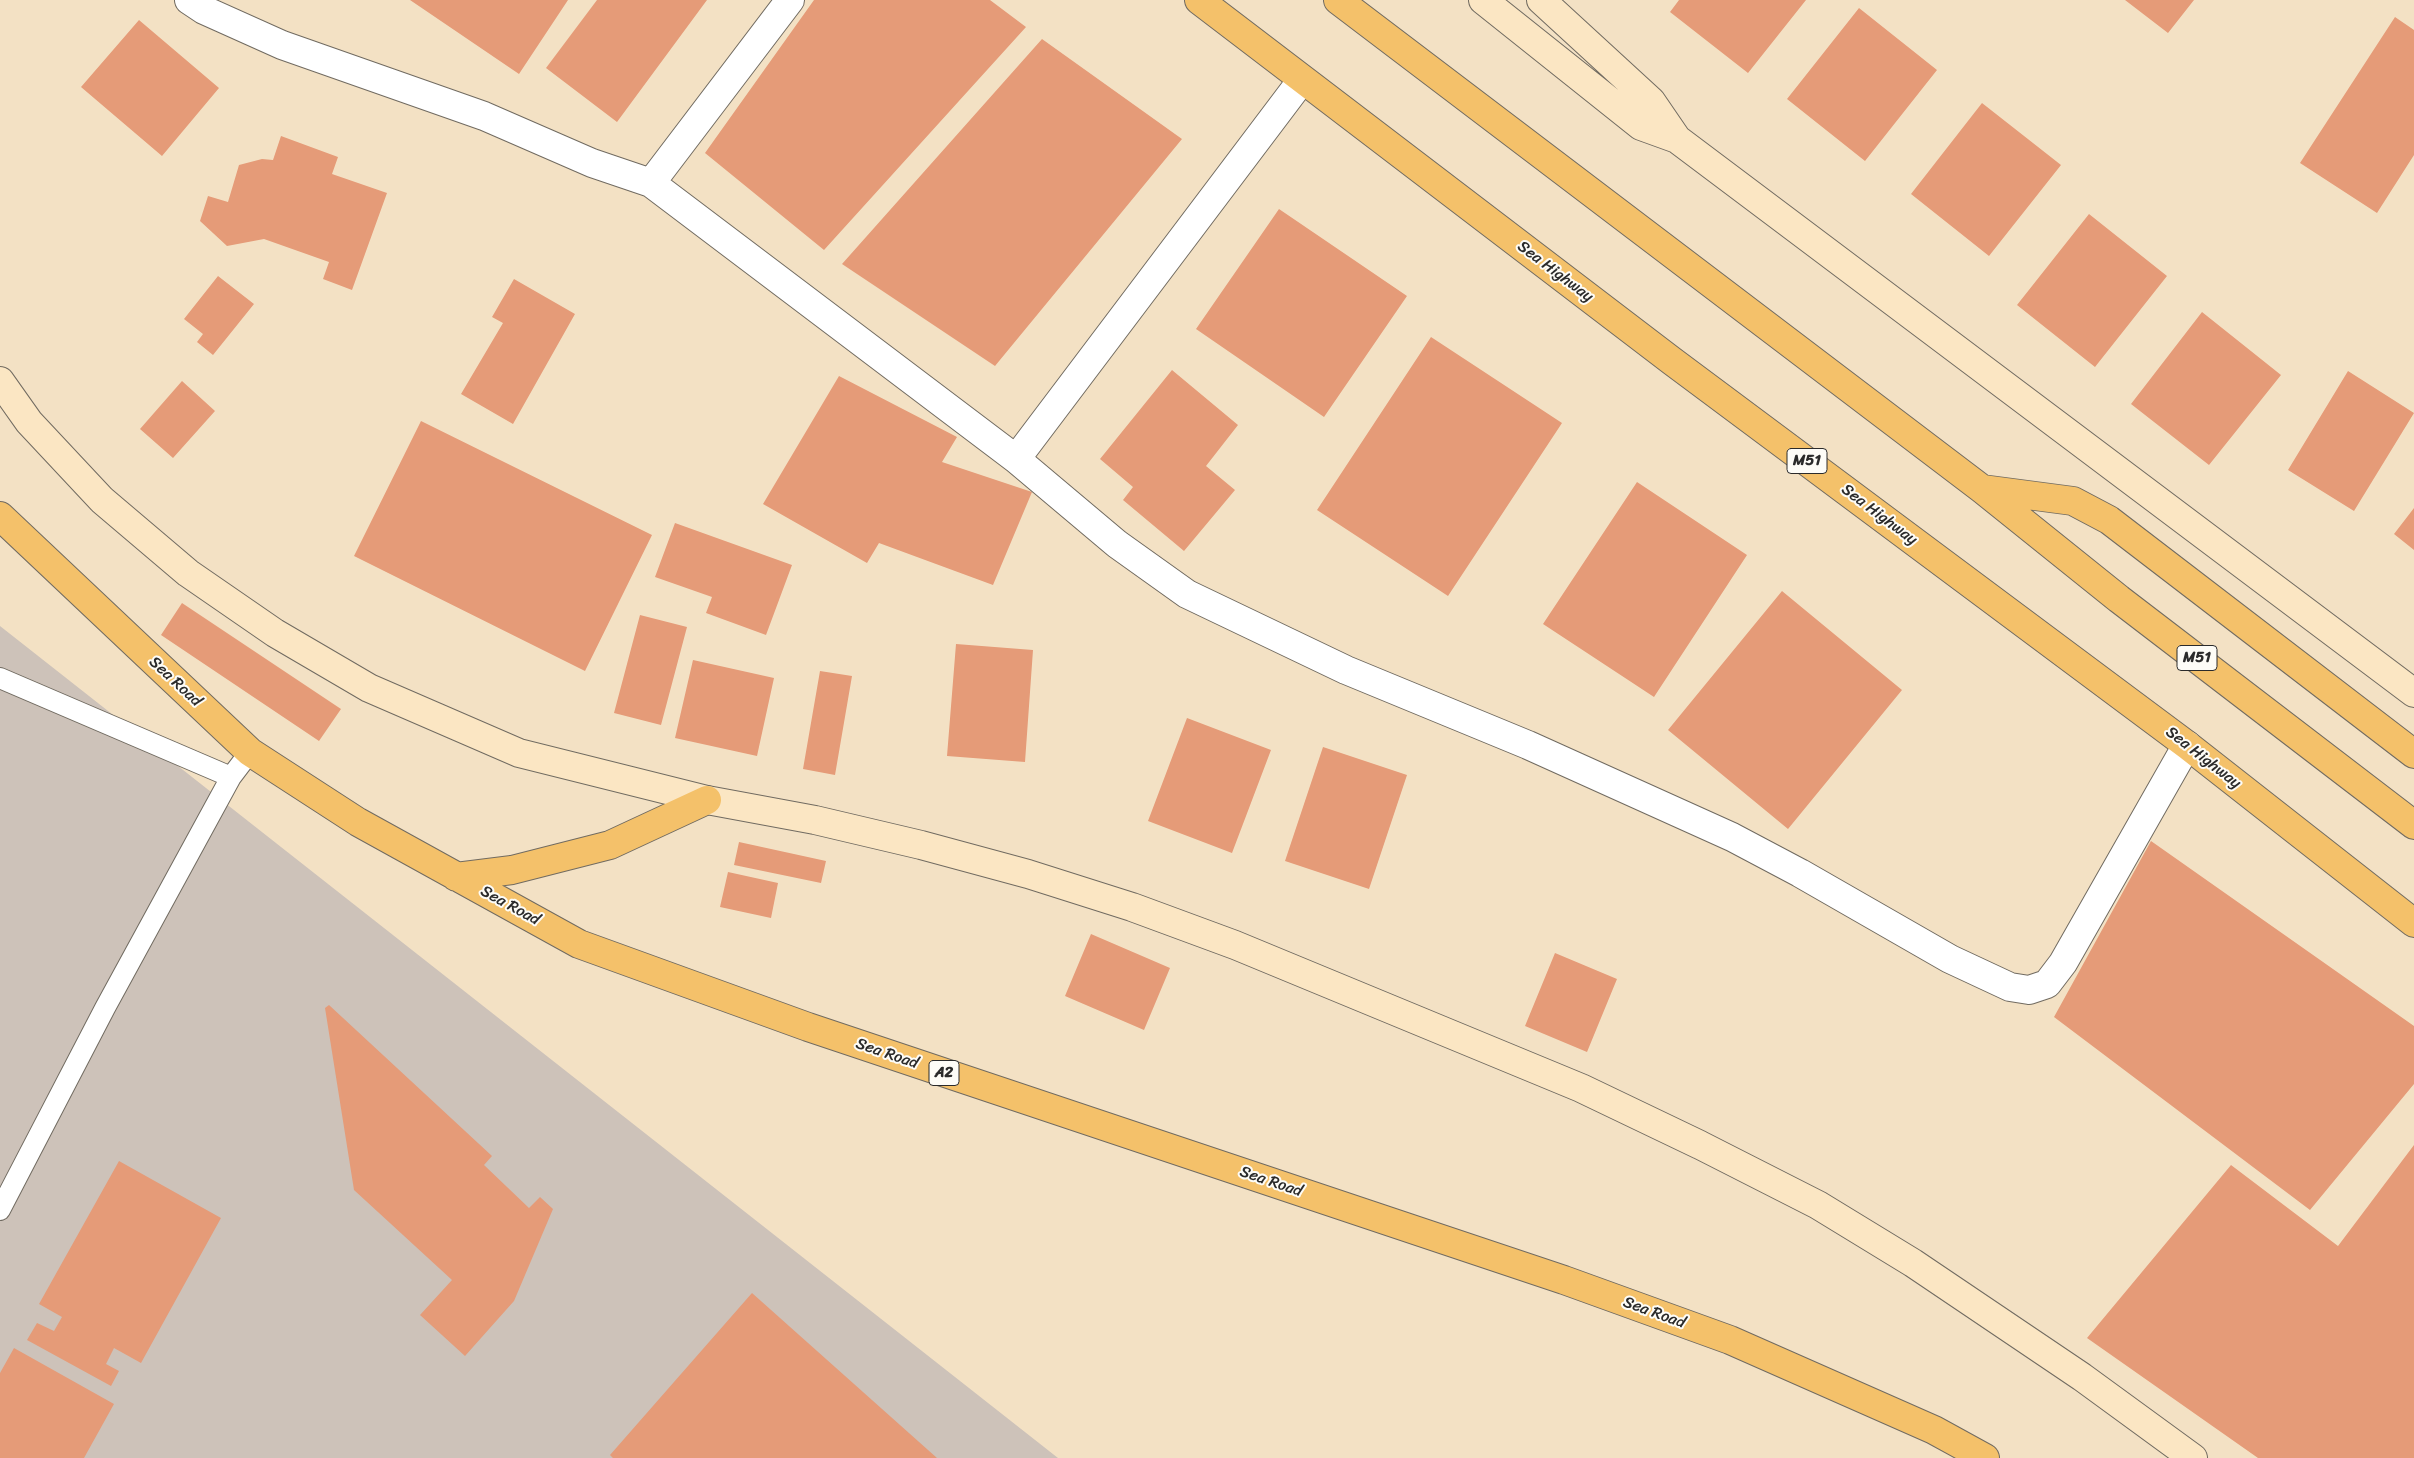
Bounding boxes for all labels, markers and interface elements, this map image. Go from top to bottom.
street label: Sea Highway [1513,237,1597,307]
road number: M51 [1787,448,1827,474]
street label: Sea Highway [1837,480,1921,550]
road number: M51 [2177,646,2217,670]
street label: Sea Road [145,653,205,711]
street label: Sea Highway [2162,723,2244,793]
street label: Sea Road [477,882,543,930]
street label: Sea Road [853,1034,921,1074]
road number: A2 [929,1060,959,1086]
street label: Sea Road [1237,1162,1305,1202]
street label: Sea Road [1620,1293,1688,1333]

